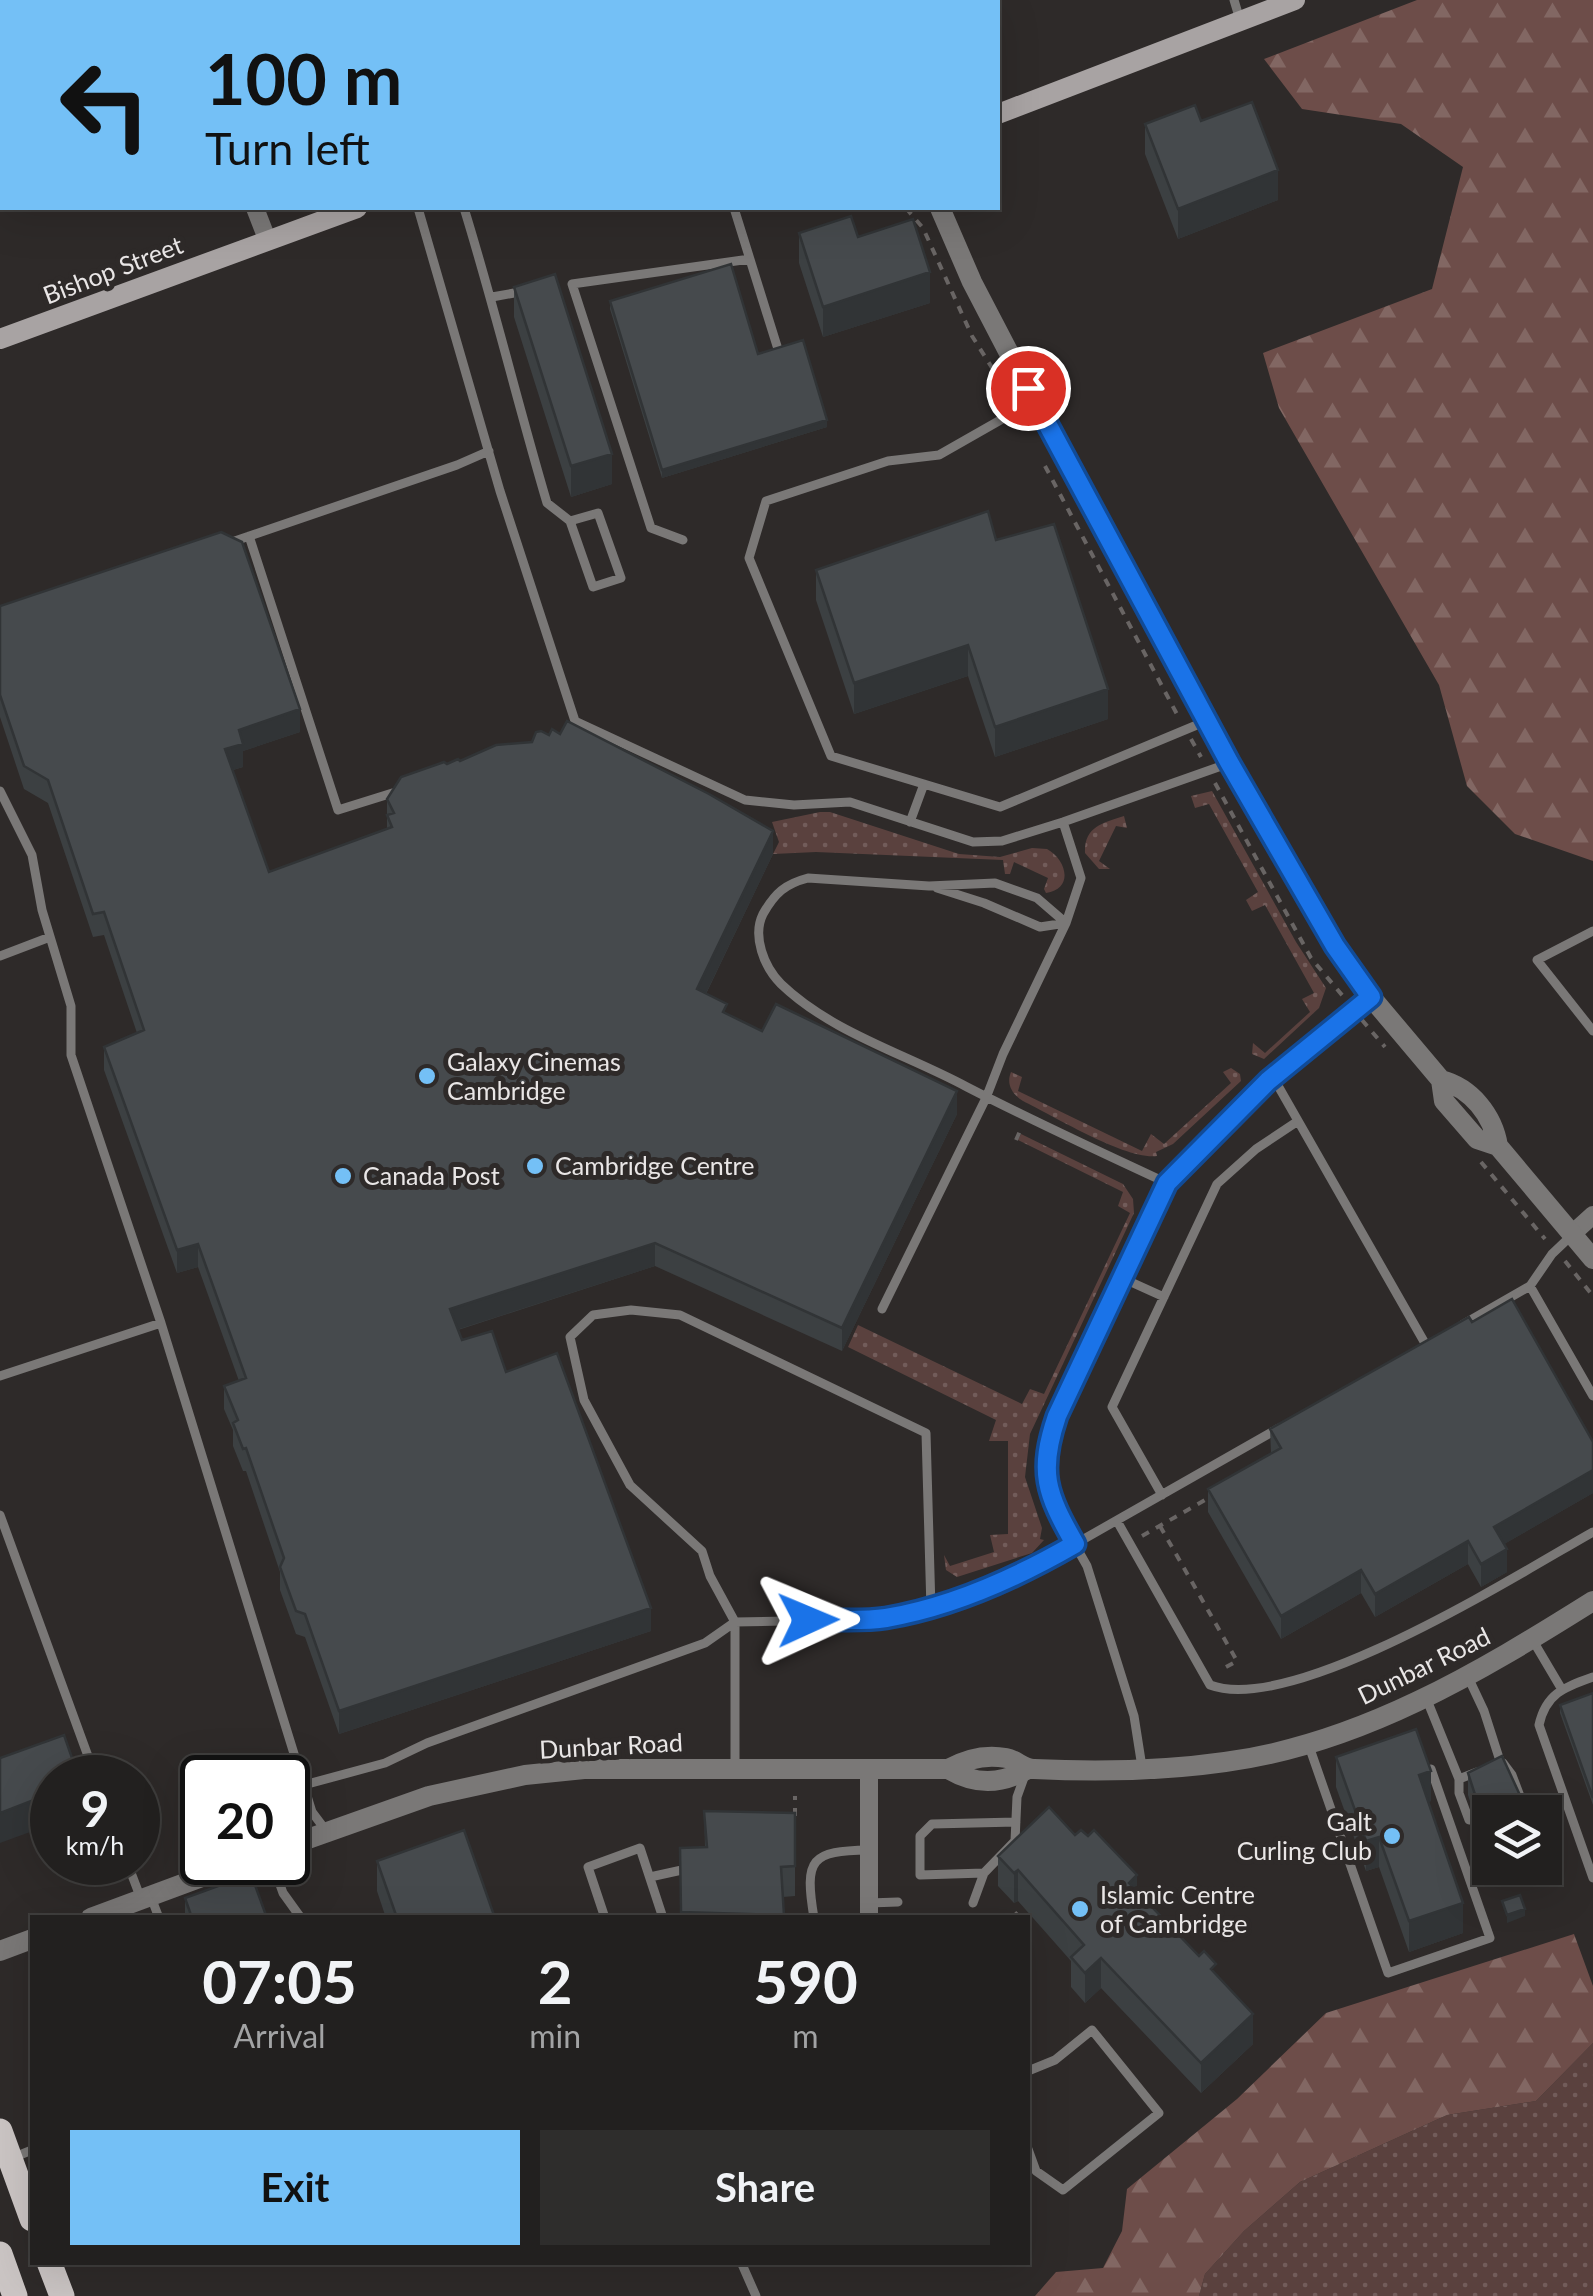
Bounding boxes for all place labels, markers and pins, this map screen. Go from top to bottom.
pin [986,346,1071,431]
place label: Galaxy Cinemas Cambridge [447,1046,621,1105]
marker: Galaxy Cinemas Cambridge [416,1065,438,1087]
place label: Cambridge Centre [555,1150,754,1180]
marker: Cambridge Centre [524,1155,546,1177]
place label: Canada Post [363,1160,500,1190]
marker: Canada Post [332,1165,354,1187]
place label: Galt Curling Club [1237,1806,1372,1865]
marker: Galt Curling Club [1381,1825,1403,1847]
place label: Islamic Centre of Cambridge [1100,1879,1255,1938]
marker: Islamic Centre of Cambridge [1069,1898,1091,1920]

